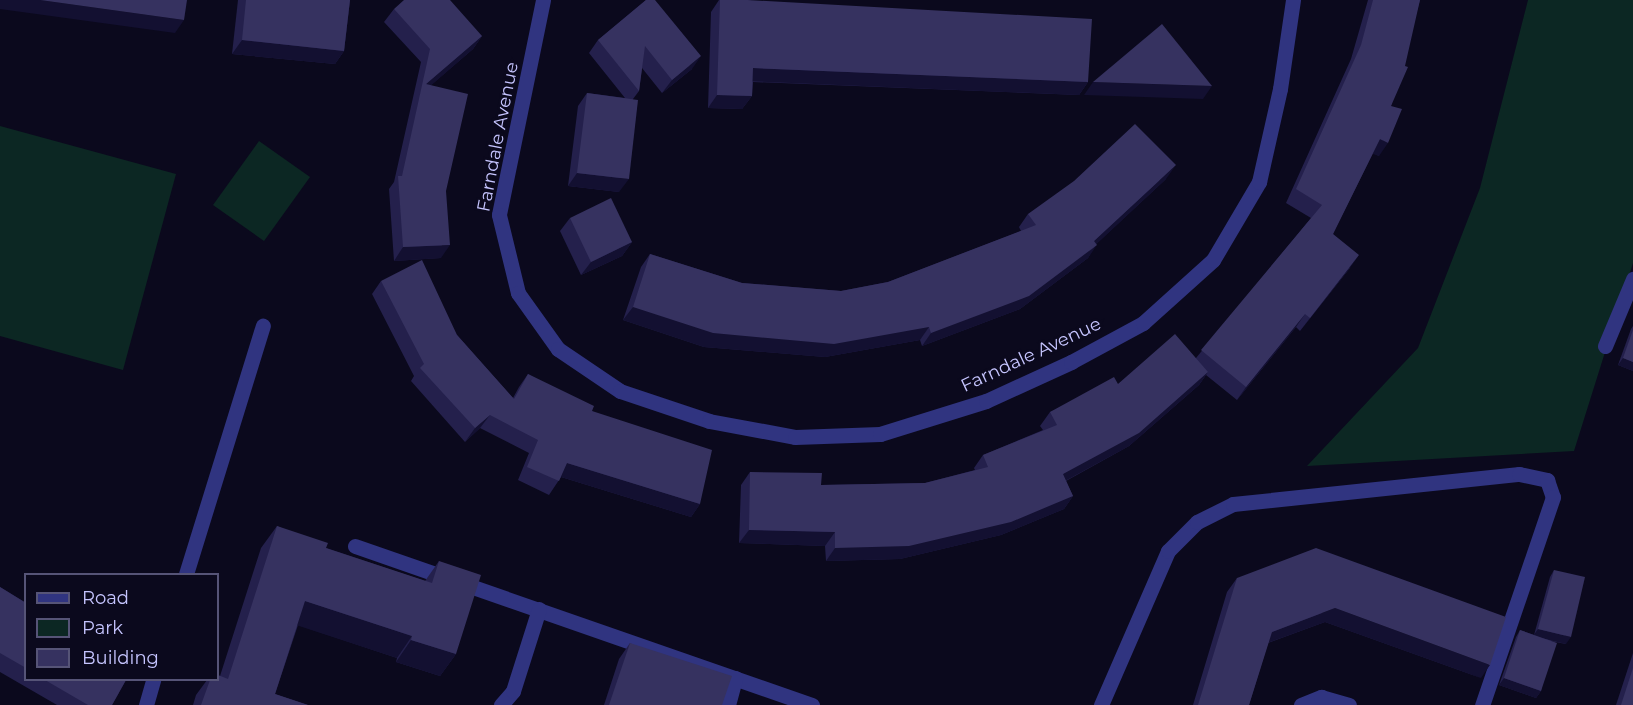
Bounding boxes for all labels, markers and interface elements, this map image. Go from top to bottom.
street label: Farndale Avenue [473,60,523,214]
street label: Farndale Avenue [958,313,1104,397]
legend [24,573,219,681]
text: Road [82,587,129,609]
text: Park [82,617,123,639]
text: Building [82,647,159,669]

